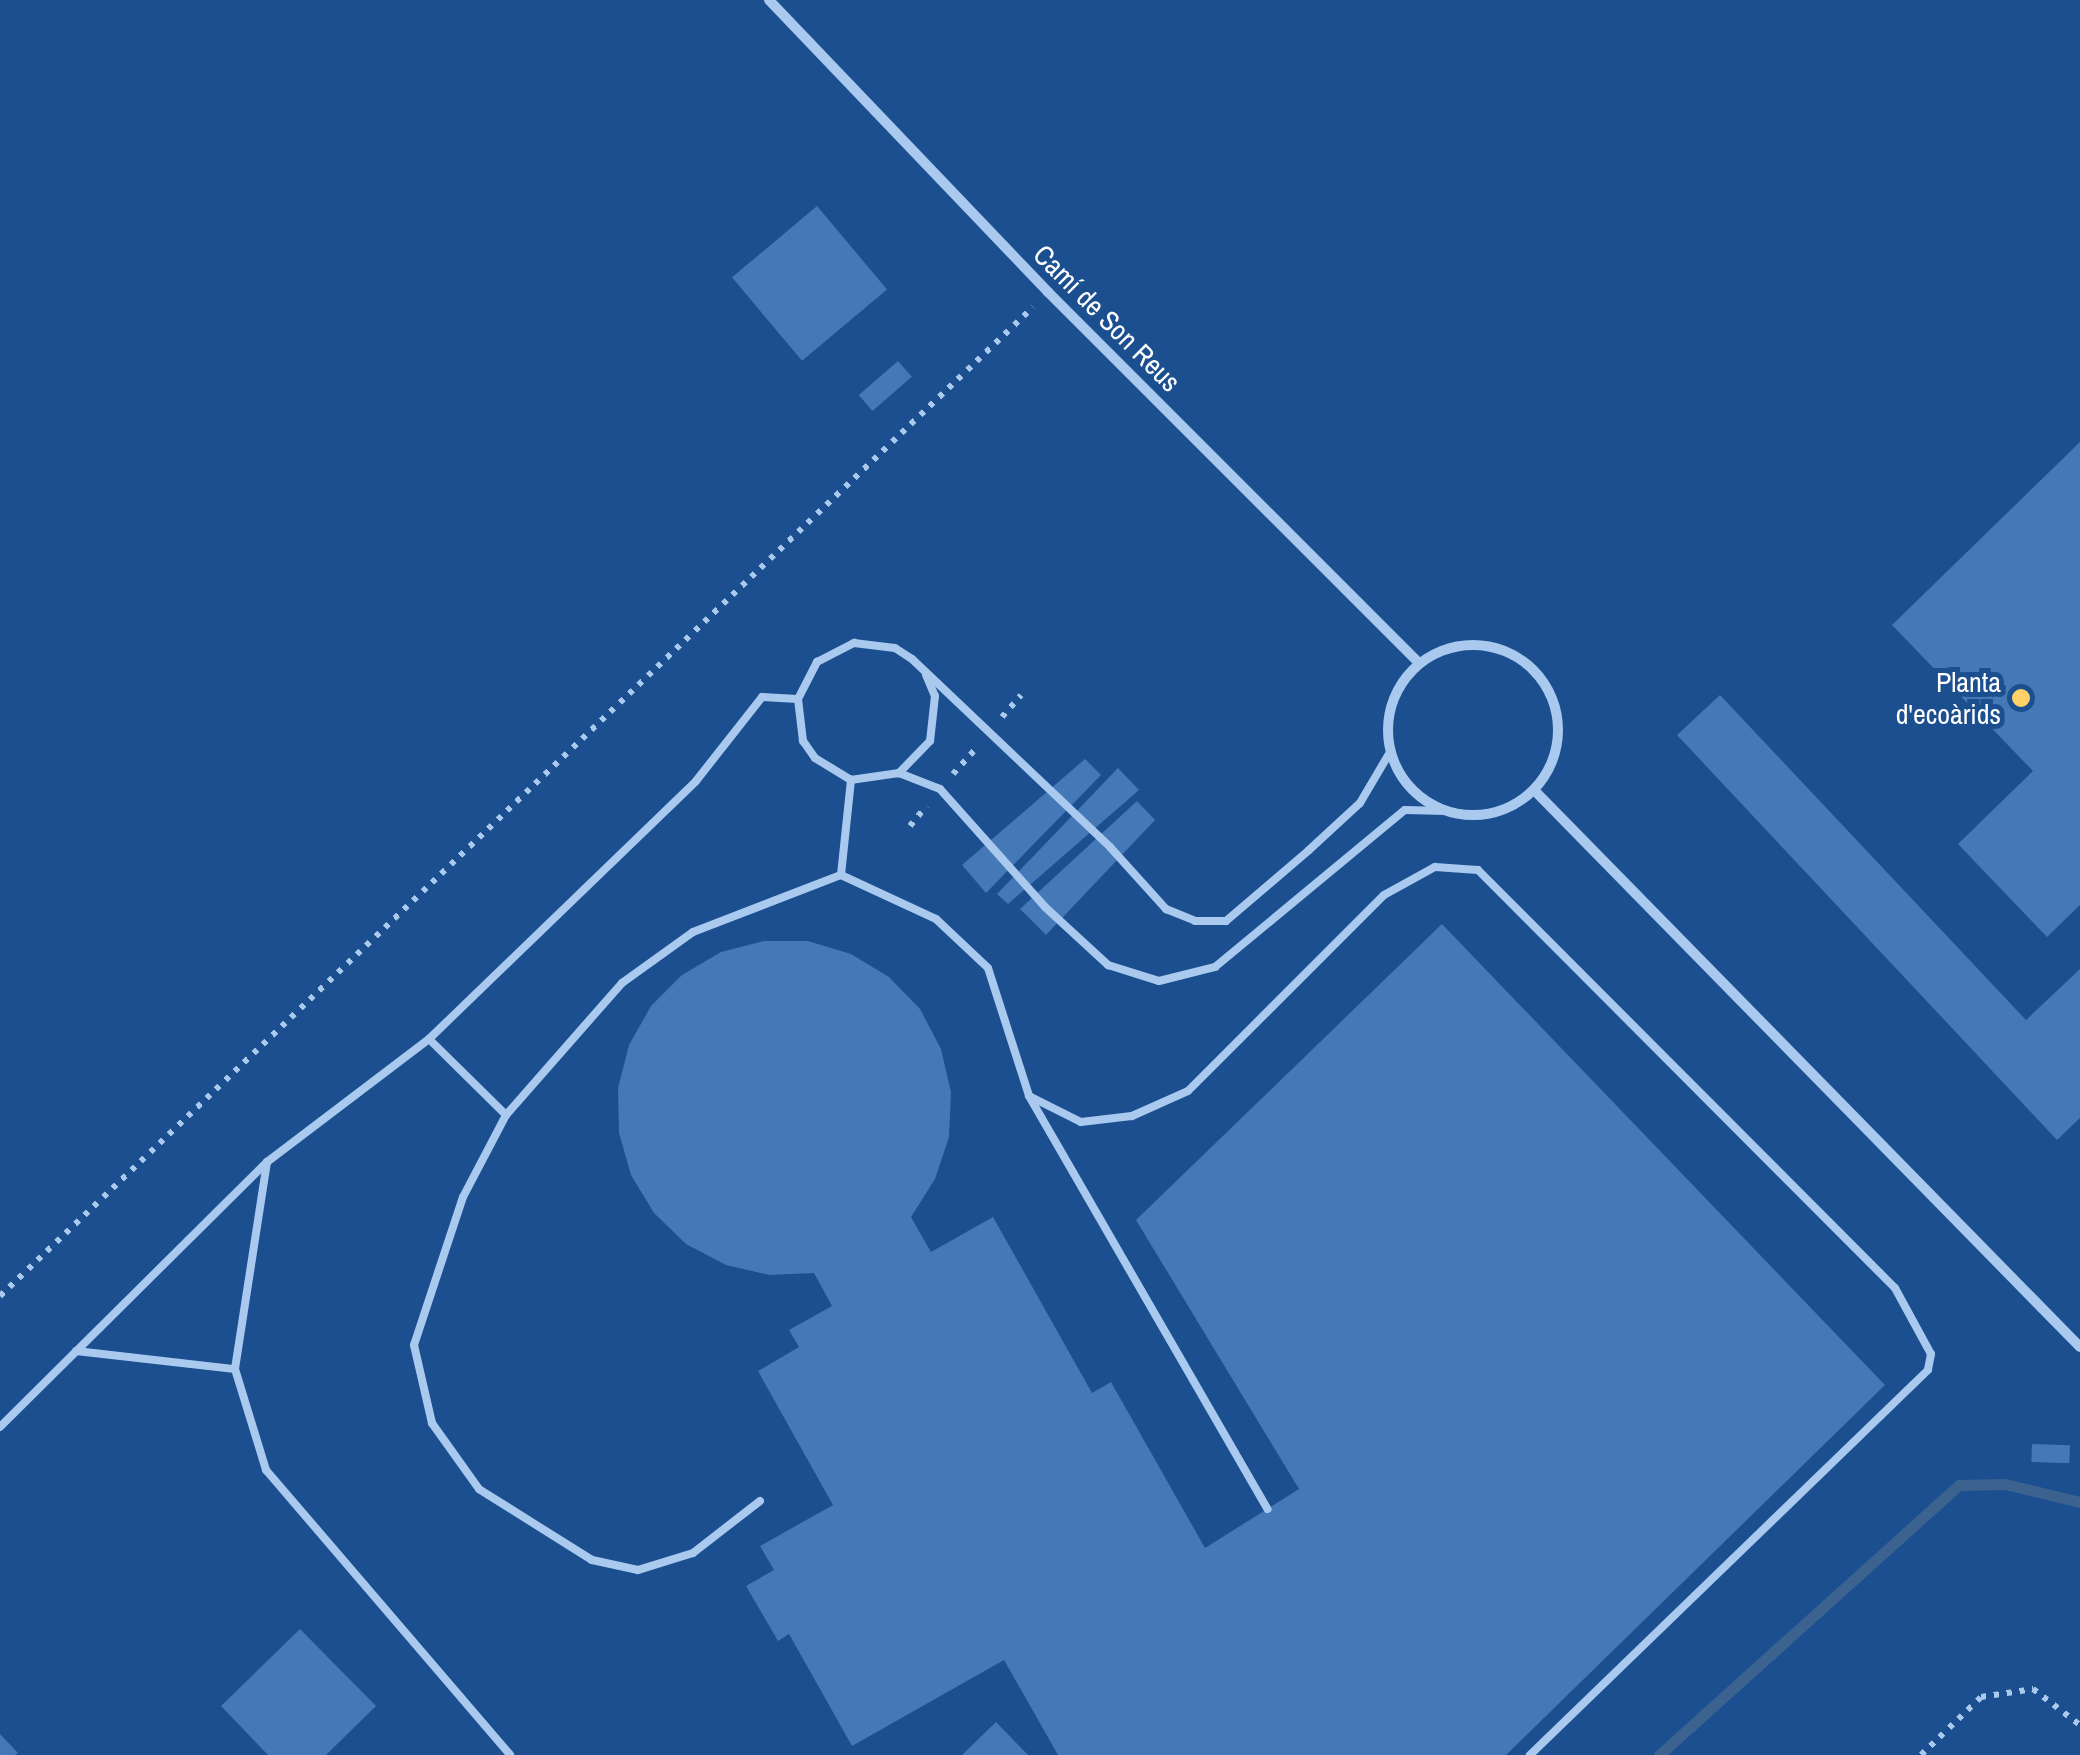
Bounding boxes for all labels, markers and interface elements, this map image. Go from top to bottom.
street label: Camí de Son Reus [1027,238,1187,398]
place label: Planta d'ecoàrids [1896,665,2001,731]
marker: Planta d'ecoàrids [2010,687,2032,709]

